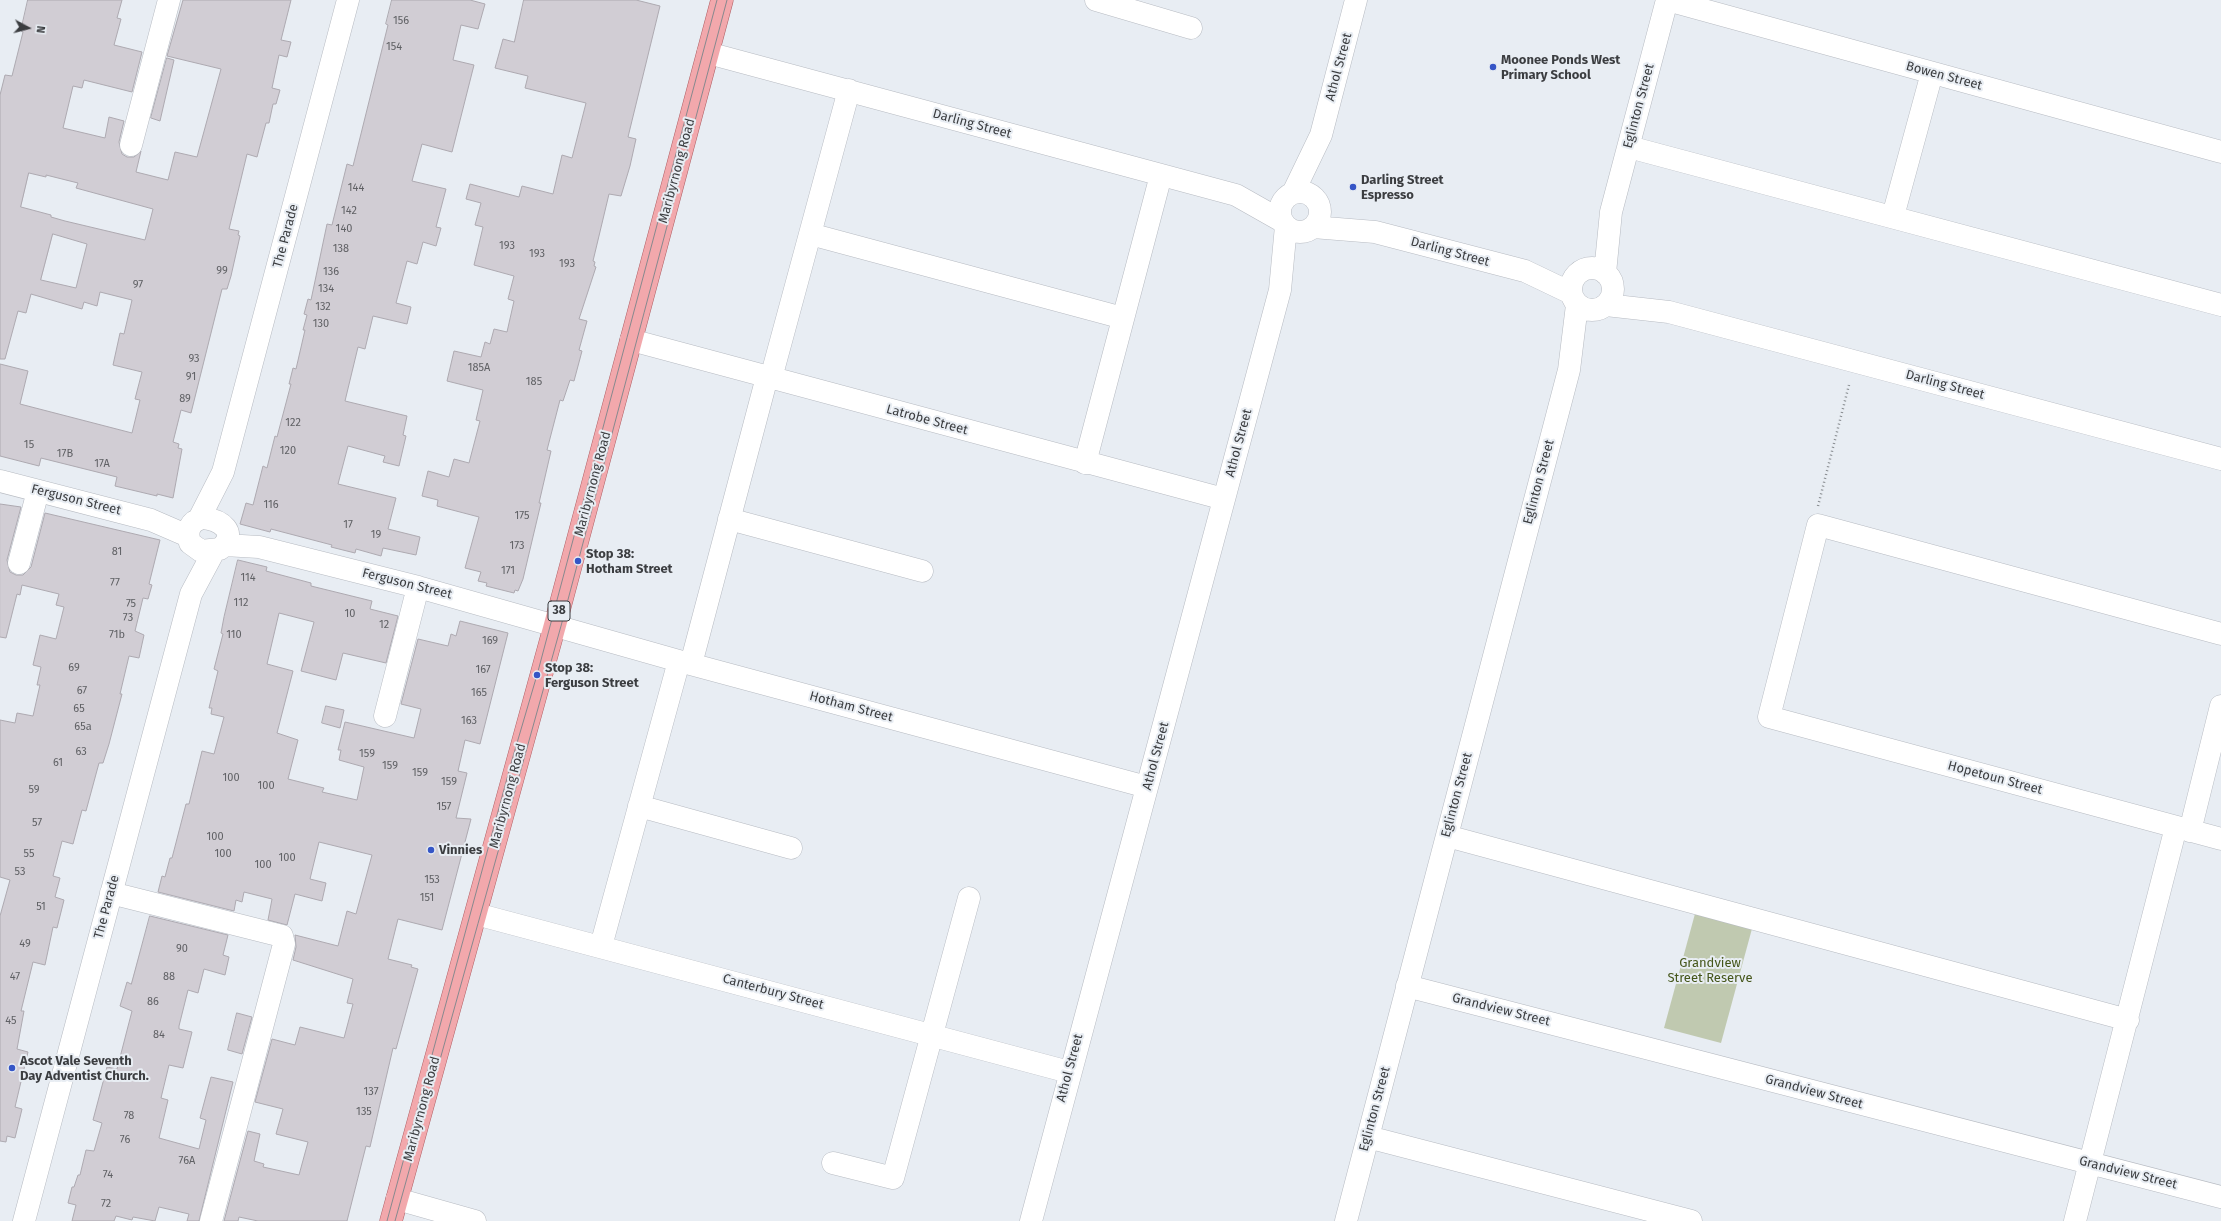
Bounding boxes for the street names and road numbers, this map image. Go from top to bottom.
street label: Athol Street [1322,31,1356,103]
street label: Bowen Street [1904,58,1984,94]
street label: Eglinton Street [1620,62,1658,150]
street label: Darling Street [931,106,1013,142]
street label: Maribyrnong Road [655,117,699,225]
street label: The Parade [270,202,302,270]
street label: Darling Street [1409,234,1491,270]
street label: Darling Street [1904,367,1986,403]
street label: Latrobe Street [884,402,970,438]
street label: Athol Street [1222,407,1256,479]
street label: Maribyrnong Road [571,430,615,538]
street label: Eglinton Street [1520,438,1558,526]
street label: Ferguson Street [29,481,123,519]
street label: Ferguson Street [360,565,454,603]
road number: 38 [548,601,570,621]
street label: Hotham Street [808,688,894,726]
street label: Athol Street [1139,720,1173,792]
street label: Maribyrnong Road [486,742,530,850]
street label: Eglinton Street [1438,751,1476,839]
street label: Hopetoun Street [1946,758,2044,798]
street label: The Parade [91,873,123,941]
street label: Canterbury Street [721,971,825,1013]
street label: Grandview Street [1450,990,1552,1030]
street label: Athol Street [1053,1032,1087,1104]
street label: Maribyrnong Road [400,1055,444,1163]
street label: Eglinton Street [1356,1065,1394,1153]
street label: Grandview Street [1763,1071,1865,1113]
street label: Grandview Street [2077,1153,2179,1193]

